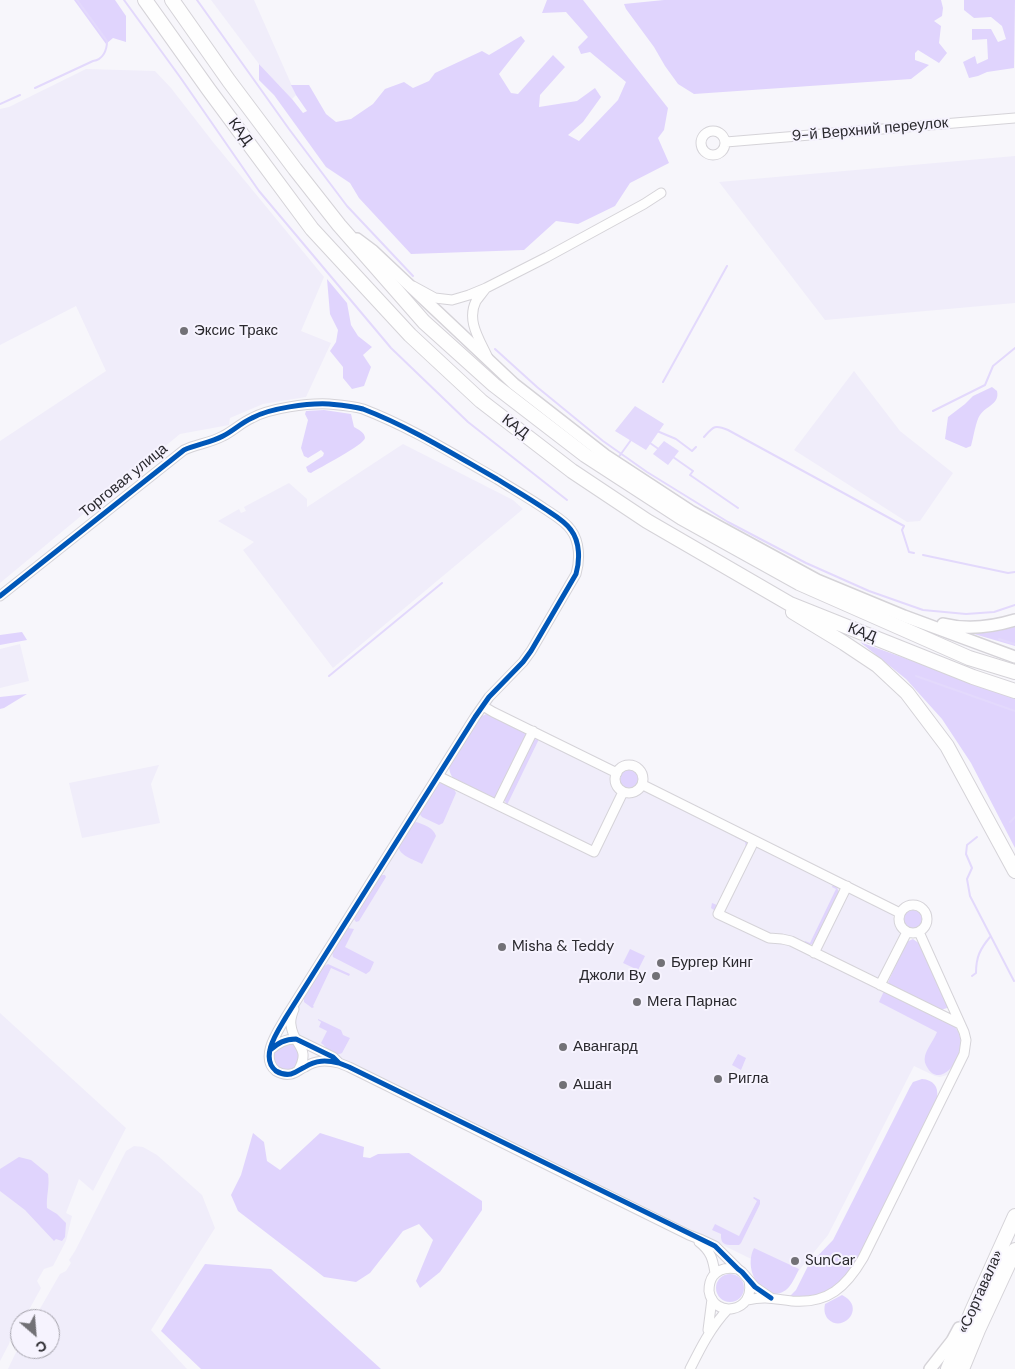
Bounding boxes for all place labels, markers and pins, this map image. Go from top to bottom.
place label: Эксис Тракс [194,322,278,340]
marker: Эксис Тракс [178,325,190,337]
place label: Misha & Teddy [512,938,614,956]
marker: Misha & Teddy [496,941,508,953]
place label: Бургер Кинг [671,954,753,972]
marker: Бургер Кинг [655,957,667,969]
place label: Джоли Ву [579,967,646,985]
marker: Джоли Ву [650,970,662,982]
place label: Мега Парнас [647,993,737,1011]
marker: Мега Парнас [631,996,643,1008]
place label: Авангард [573,1038,638,1056]
marker: Авангард [557,1041,569,1053]
place label: Ригла [728,1070,769,1088]
marker: Ригла [712,1073,724,1085]
place label: Ашан [573,1076,612,1094]
marker: Ашан [557,1079,569,1091]
place label: SunCar [805,1252,855,1270]
marker: SunCar [789,1255,801,1267]

